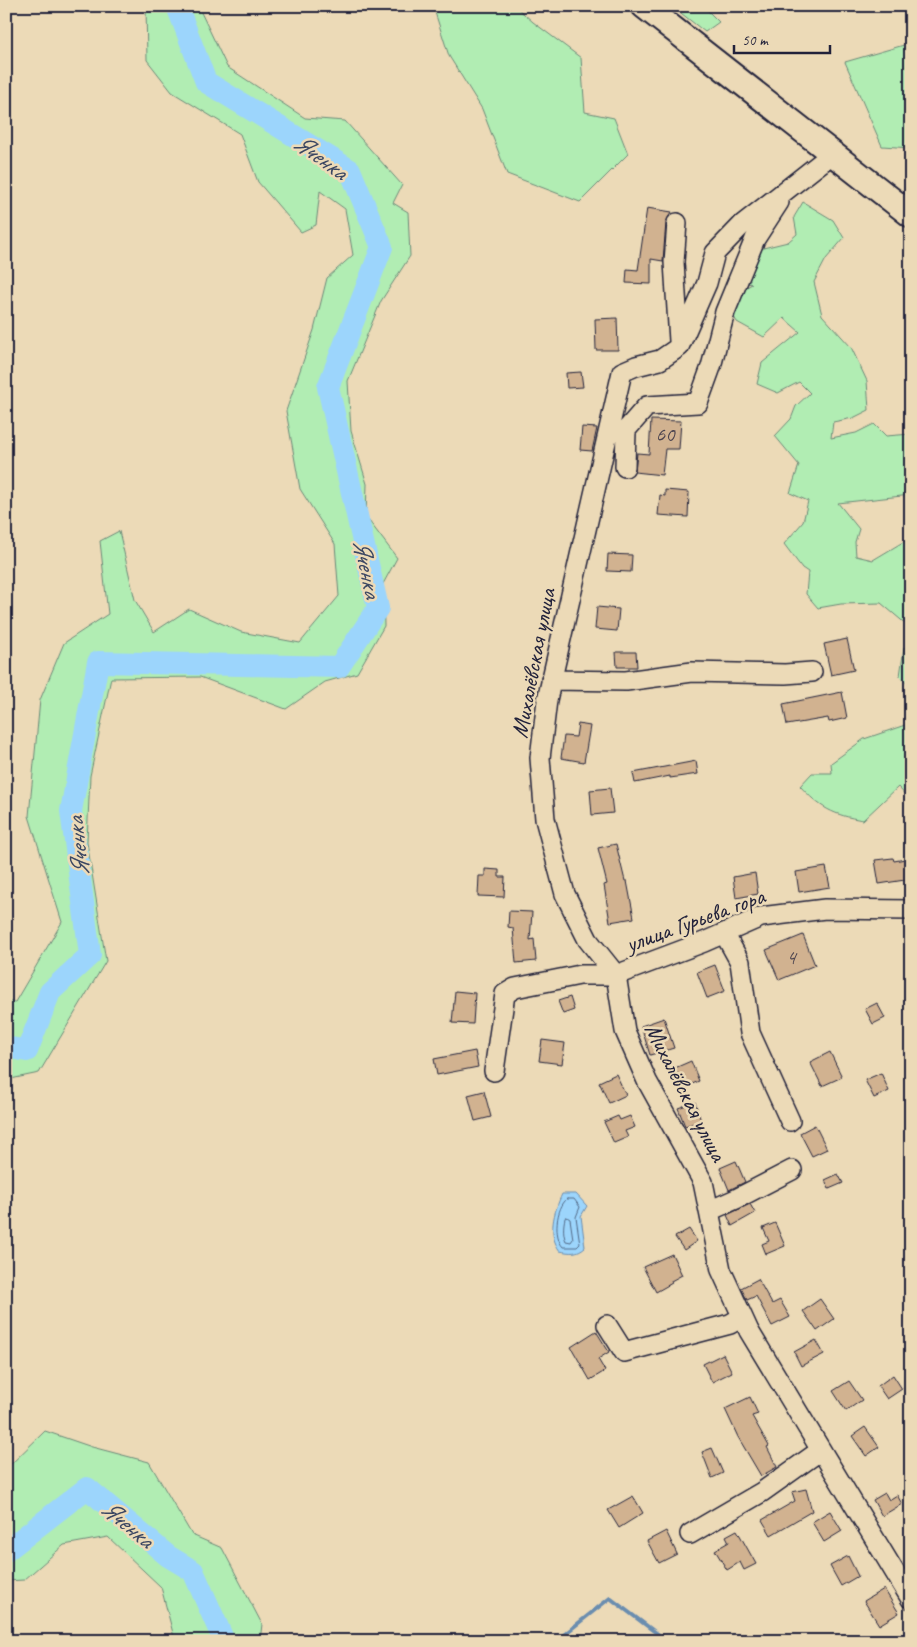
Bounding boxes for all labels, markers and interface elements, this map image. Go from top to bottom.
scale bar [734,22,831,54]
text: 50 m [742,31,769,50]
water label: Яченка [287,126,355,188]
house number: 60 [656,421,676,447]
water label: Яченка [345,536,389,602]
street label: Михалёвская улица [504,584,562,740]
water label: Яченка [59,814,97,878]
street label: улица Гурьева гора [619,880,770,960]
house number: 4 [786,944,798,970]
street label: Михалёвская улица [638,1018,734,1168]
water label: Яченка [94,1492,162,1556]

